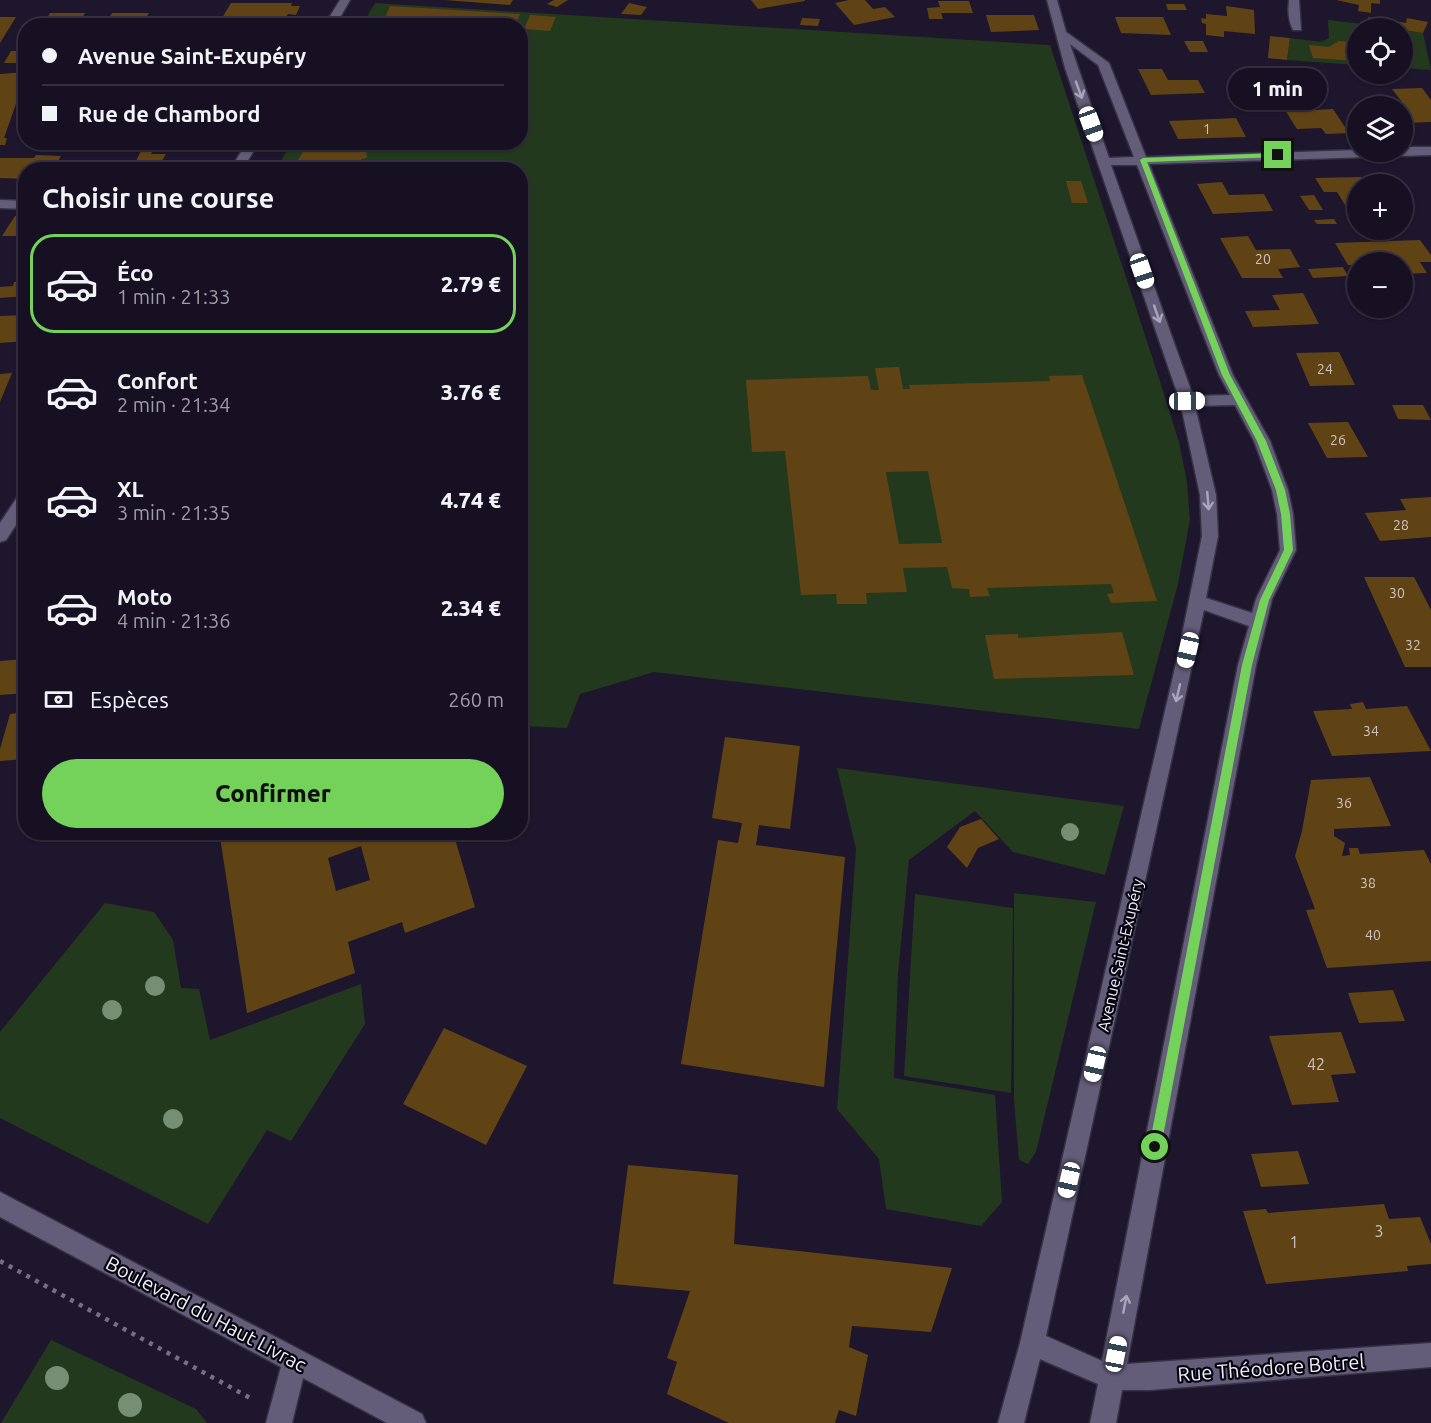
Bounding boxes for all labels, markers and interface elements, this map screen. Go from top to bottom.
map controls [1347,18,1413,318]
button: locate [1347,18,1413,84]
text: Avenue Saint-Exupéry [78,43,306,68]
callout: 1 min [1228,68,1328,110]
text: 1 min [1252,77,1303,100]
one-way arrow [1074,80,1085,99]
button: layers [1347,96,1413,162]
text: Rue de Chambord [78,101,260,126]
car [1076,104,1106,144]
house number: 1 [1203,121,1211,137]
route end [1264,141,1291,168]
button: + [1347,174,1413,240]
text: Choisir une course [42,183,274,213]
car [1128,251,1156,291]
house number: 20 [1255,251,1271,267]
button: − [1347,252,1413,318]
icon: car [45,257,99,311]
text: Éco [117,260,154,285]
text: 2.79 € [441,271,501,296]
text: 1 min · 21:33 [117,285,231,308]
one-way arrow [1153,304,1164,323]
house number: 24 [1317,361,1333,377]
icon: car [45,365,99,419]
text: Confort [117,368,198,393]
text: 3.76 € [441,379,501,404]
car [1169,392,1205,410]
text: 2 min · 21:34 [117,393,231,416]
house number: 26 [1330,432,1346,448]
icon: car [45,473,99,527]
text: XL [117,476,144,501]
text: 4.74 € [441,487,501,512]
one-way arrow [1203,491,1214,511]
text: 3 min · 21:35 [117,501,231,524]
house number: 28 [1393,517,1409,533]
icon: car [45,581,99,635]
text: Moto [117,584,172,609]
house number: 30 [1389,585,1405,601]
text: 2.34 € [441,595,501,620]
text: 4 min · 21:36 [117,609,231,632]
car [1175,630,1201,670]
house number: 32 [1405,637,1421,653]
icon: cash [42,683,75,716]
one-way arrow [1172,683,1184,702]
text: Espèces [90,687,169,712]
text: 260 m [448,688,504,711]
house number: 34 [1363,723,1379,739]
button: Confirmer [42,759,504,828]
house number: 36 [1336,795,1352,811]
house number: 38 [1360,875,1376,891]
street label: Avenue Saint-Exupéry [1094,877,1146,1033]
house number: 40 [1365,927,1381,943]
car [1082,1044,1108,1084]
house number: 42 [1307,1055,1325,1073]
route start [1141,1133,1168,1160]
car [1056,1160,1082,1200]
house number: 3 [1374,1222,1384,1240]
house number: 1 [1289,1233,1299,1251]
street label: Boulevard du Haut Livrac [102,1251,310,1376]
one-way arrow [1120,1294,1131,1314]
car [1104,1335,1128,1373]
street label: Rue Théodore Botrel [1177,1349,1365,1386]

